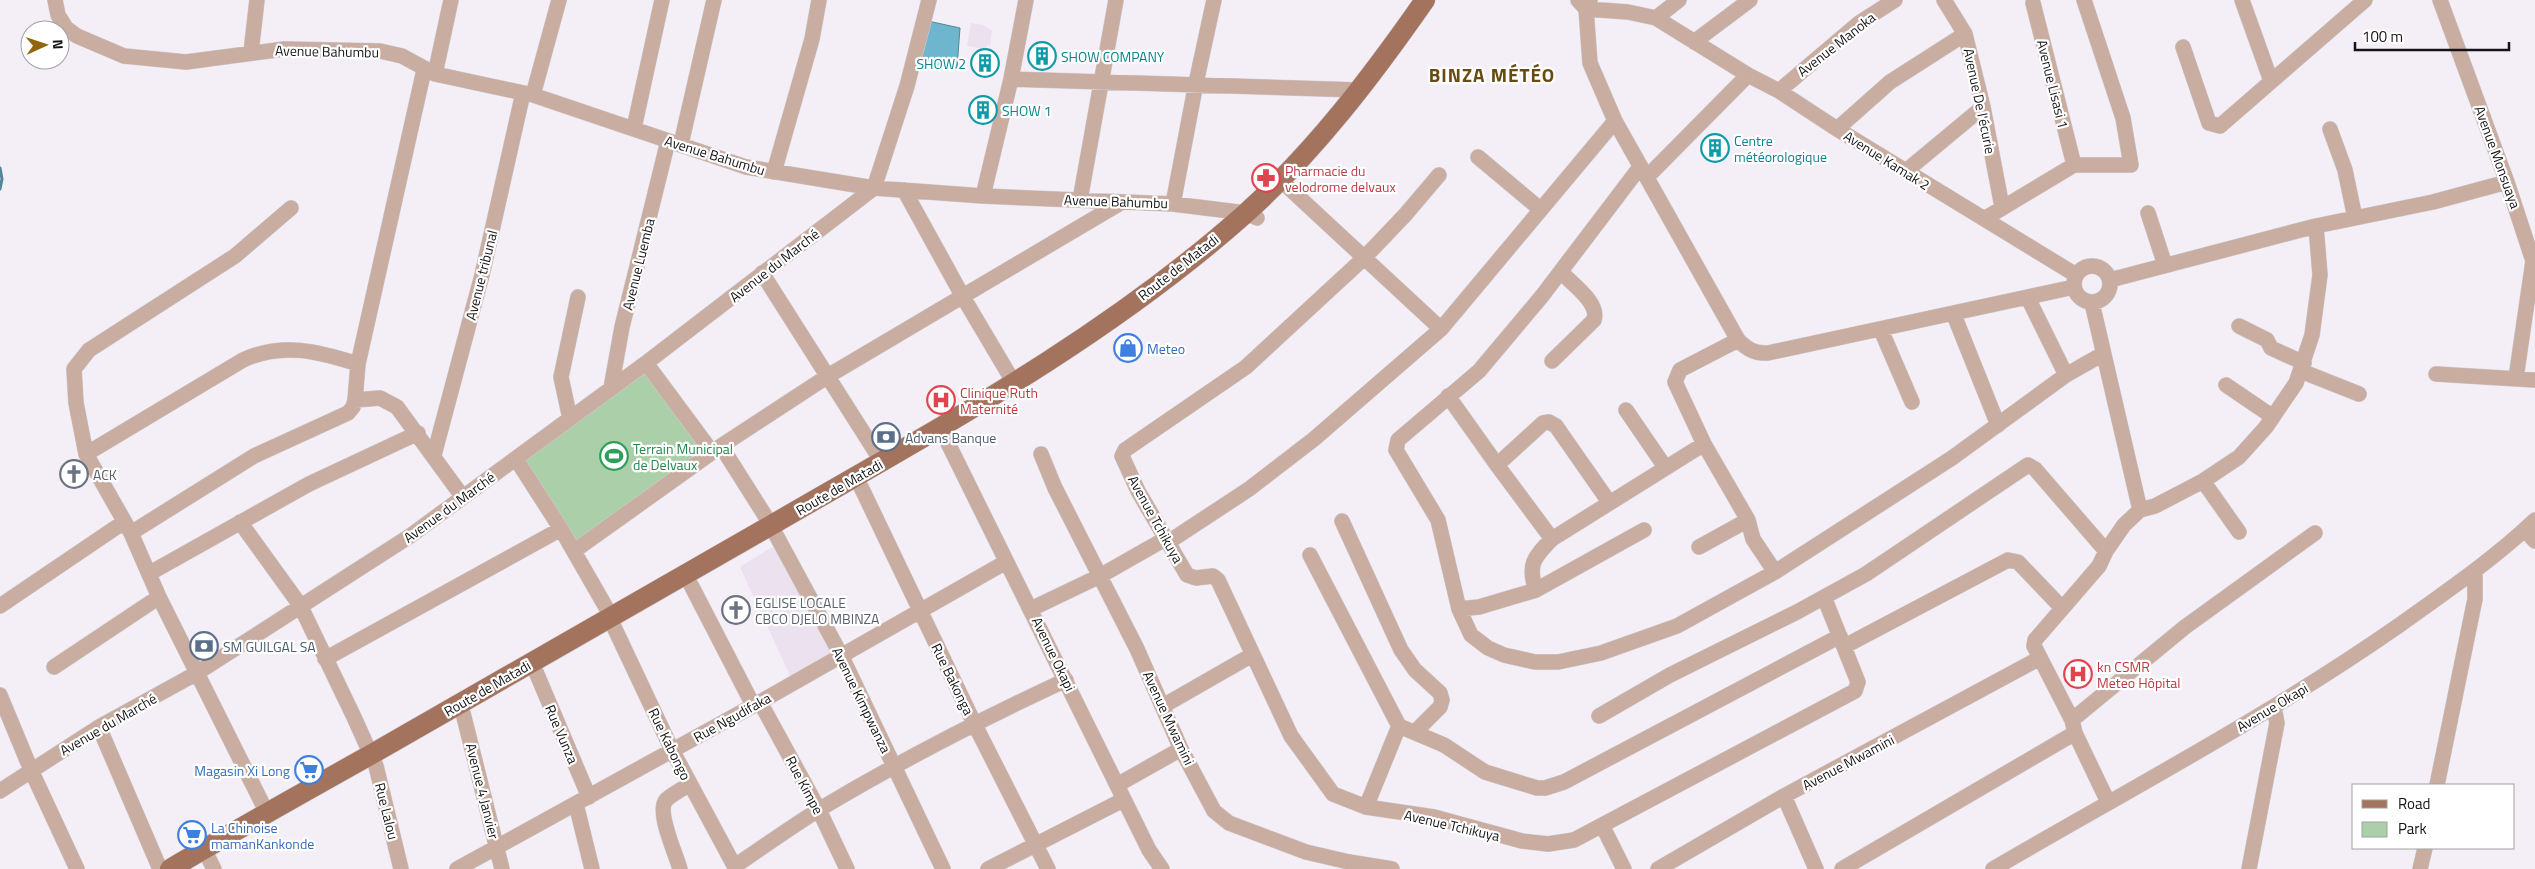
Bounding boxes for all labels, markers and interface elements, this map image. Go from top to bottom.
street label: Avenue Manoka [1792,7,1880,81]
north arrow [20,20,70,70]
scale bar [2355,20,2509,52]
text: 100 m [2362,25,2403,48]
street label: Avenue Lisasi 1 [2032,37,2074,131]
text: N [48,39,69,50]
street label: Avenue Bahumbu [275,40,379,62]
building icon: SHOW COMPANY [1027,41,1057,71]
place label: SHOW COMPANY [1061,46,1165,67]
street label: Avenue De l'écurie [1959,46,2001,156]
building icon: SHOW 2 [970,48,1000,78]
place label: SHOW 2 [916,53,966,74]
district label: BINZA MÉTÉO [1429,60,1555,89]
building icon: SHOW 1 [968,95,998,125]
place label: SHOW 1 [1002,100,1052,121]
street label: Avenue Monsuaya [2470,103,2526,211]
street label: Avenue Kamak 2 [1840,125,1934,195]
street label: Avenue Bahumbu [662,130,768,180]
place label: Centre météorologique [1734,130,1827,167]
building icon: Centre météorologique [1700,133,1730,163]
place label: Pharmacie du velodrome delvaux [1285,160,1396,197]
pharmacy icon: Pharmacie du velodrome delvaux [1251,163,1281,193]
street label: Avenue Bahumbu [1064,189,1168,213]
street label: Avenue Luemba [616,216,660,312]
street label: Avenue du Marché [725,223,823,307]
street label: Avenue tribunal [460,228,502,322]
street label: Route de Matadi [1133,229,1223,305]
shop icon: Meteo [1113,333,1143,363]
place label: Meteo [1147,338,1185,359]
place label: Clinique Ruth Maternité [960,382,1038,419]
hospital icon: Clinique Ruth Maternité [926,385,956,415]
bank icon: Advans Banque [871,422,901,452]
place label: Advans Banque [905,427,996,448]
place label: Terrain Municipal de Delvaux [633,438,733,475]
sports icon: Terrain Municipal de Delvaux [599,441,629,471]
street label: Route de Matadi [792,454,886,520]
church icon: ACK [59,459,89,489]
place label: ACK [93,464,117,485]
street label: Avenue du Marché [399,466,499,548]
street label: Avenue Tchikuya [1123,471,1189,567]
place label: EGLISE LOCALE CBCO DJELO MBINZA [755,592,880,629]
church icon: EGLISE LOCALE CBCO DJELO MBINZA [721,595,751,625]
street label: Avenue Okapi [1027,613,1081,695]
bank icon: SM GUILGAL SA [189,631,219,661]
place label: SM GUILGAL SA [223,636,316,657]
street label: Rue Bakonga [927,640,979,718]
street label: Avenue Kimpwanza [827,644,897,756]
street label: Route de Matadi [440,655,534,721]
place label: kn CSMR Meteo Hôpital [2097,656,2181,693]
hospital icon: kn CSMR Meteo Hôpital [2063,659,2093,689]
street label: Avenue Mwamini [1138,668,1200,768]
street label: Avenue Okapi [2232,677,2312,737]
street label: Rue Ngudifaka [689,687,775,747]
street label: Avenue du Marché [56,688,160,760]
street label: Rue Vunza [540,701,584,767]
street label: Rue Kabongo [643,704,697,784]
street label: Avenue Mwamini [1798,729,1898,795]
street label: Avenue 4 Janvier [461,741,505,841]
street label: Rue Kimpe [781,752,829,818]
supermarket icon: Magasin Xi Long [294,755,324,785]
place label: Magasin Xi Long [194,760,290,781]
street label: Rue Lalou [370,780,404,842]
legend [2352,784,2515,849]
text: Road [2398,792,2430,815]
street label: Avenue Tchikuya [1402,804,1502,846]
place label: La Chinoise mamanKankonde [211,817,314,854]
text: Park [2398,817,2427,840]
supermarket icon: La Chinoise mamanKankonde [177,820,207,850]

